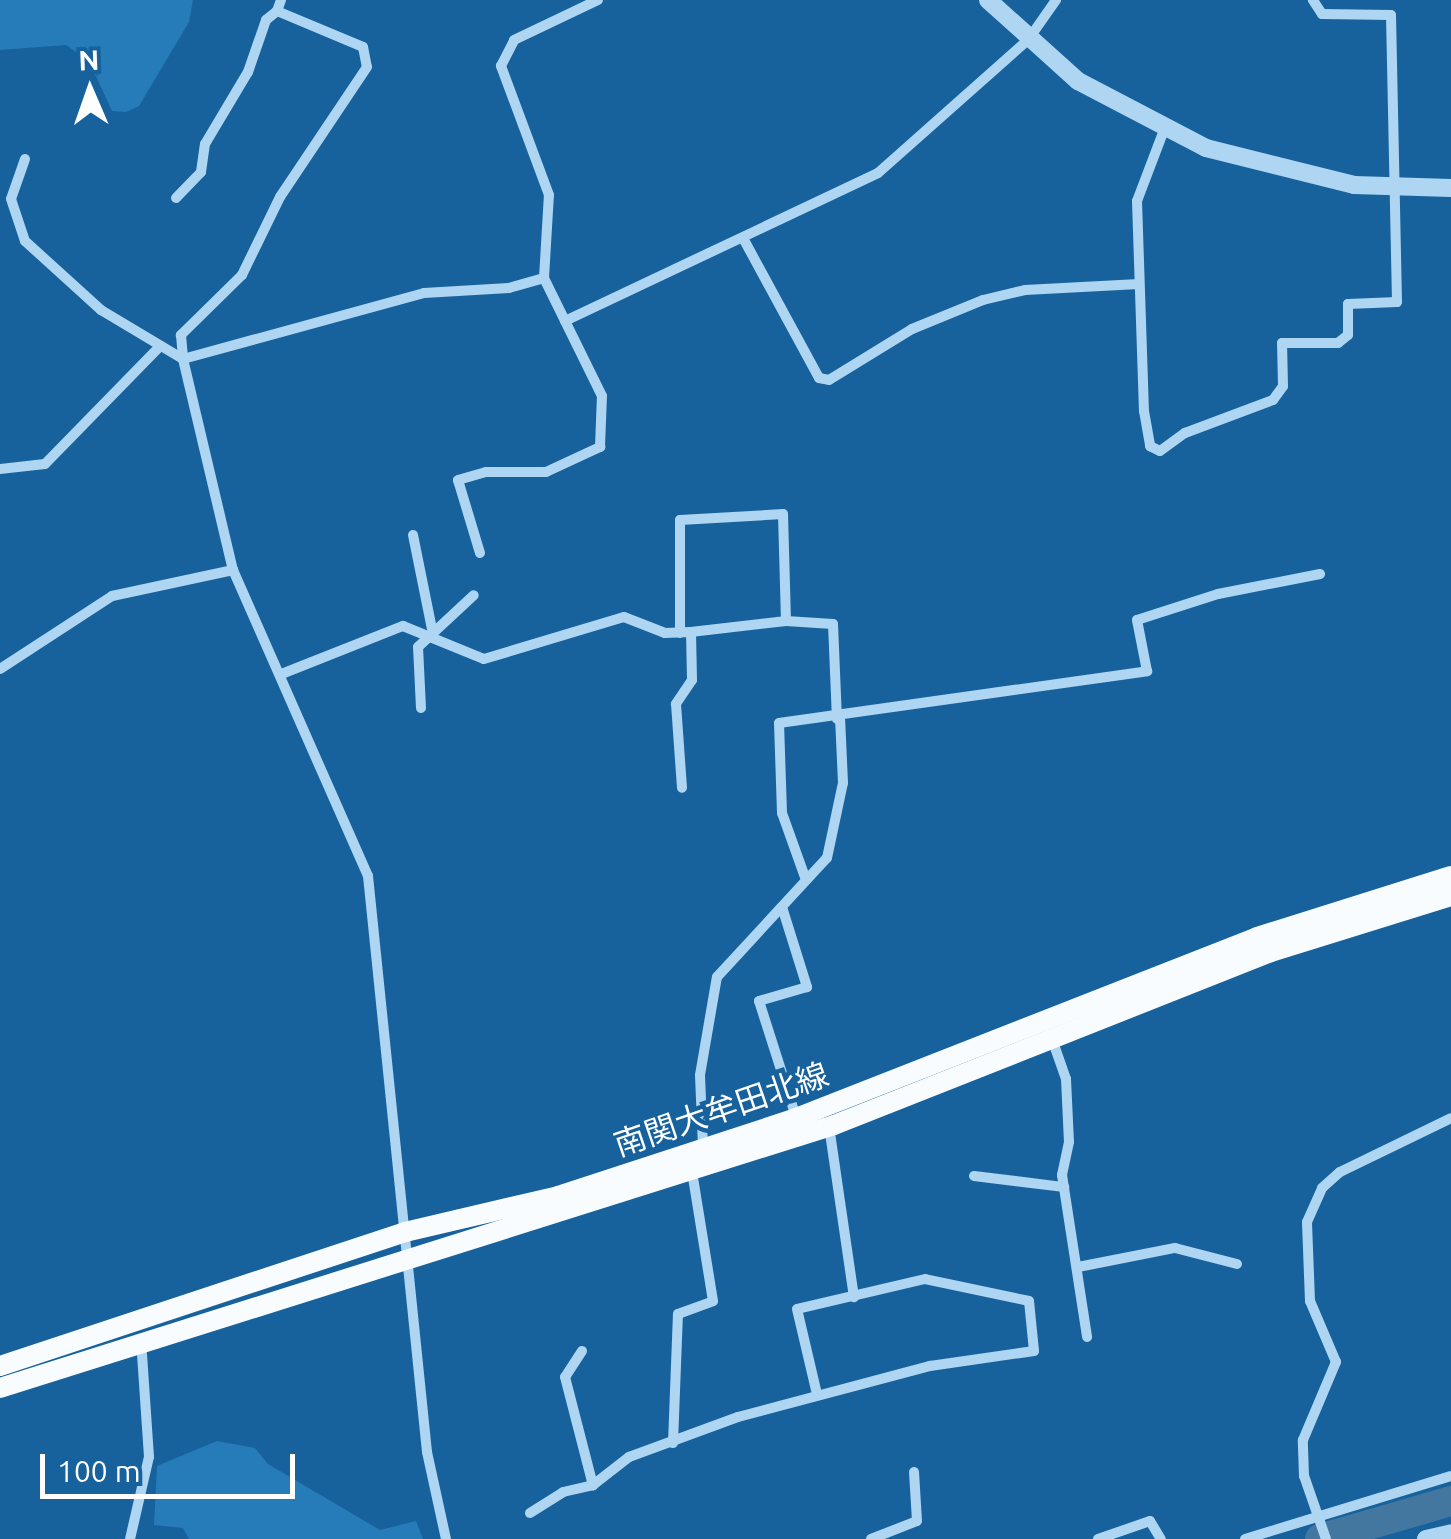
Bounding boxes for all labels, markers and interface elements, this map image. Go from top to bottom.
north arrow [40,40,140,140]
text: N [78,44,100,75]
street label: 南関大牟田北線 [609,1054,833,1164]
scale bar [45,1434,300,1496]
text: 100 m [57,1454,141,1488]

